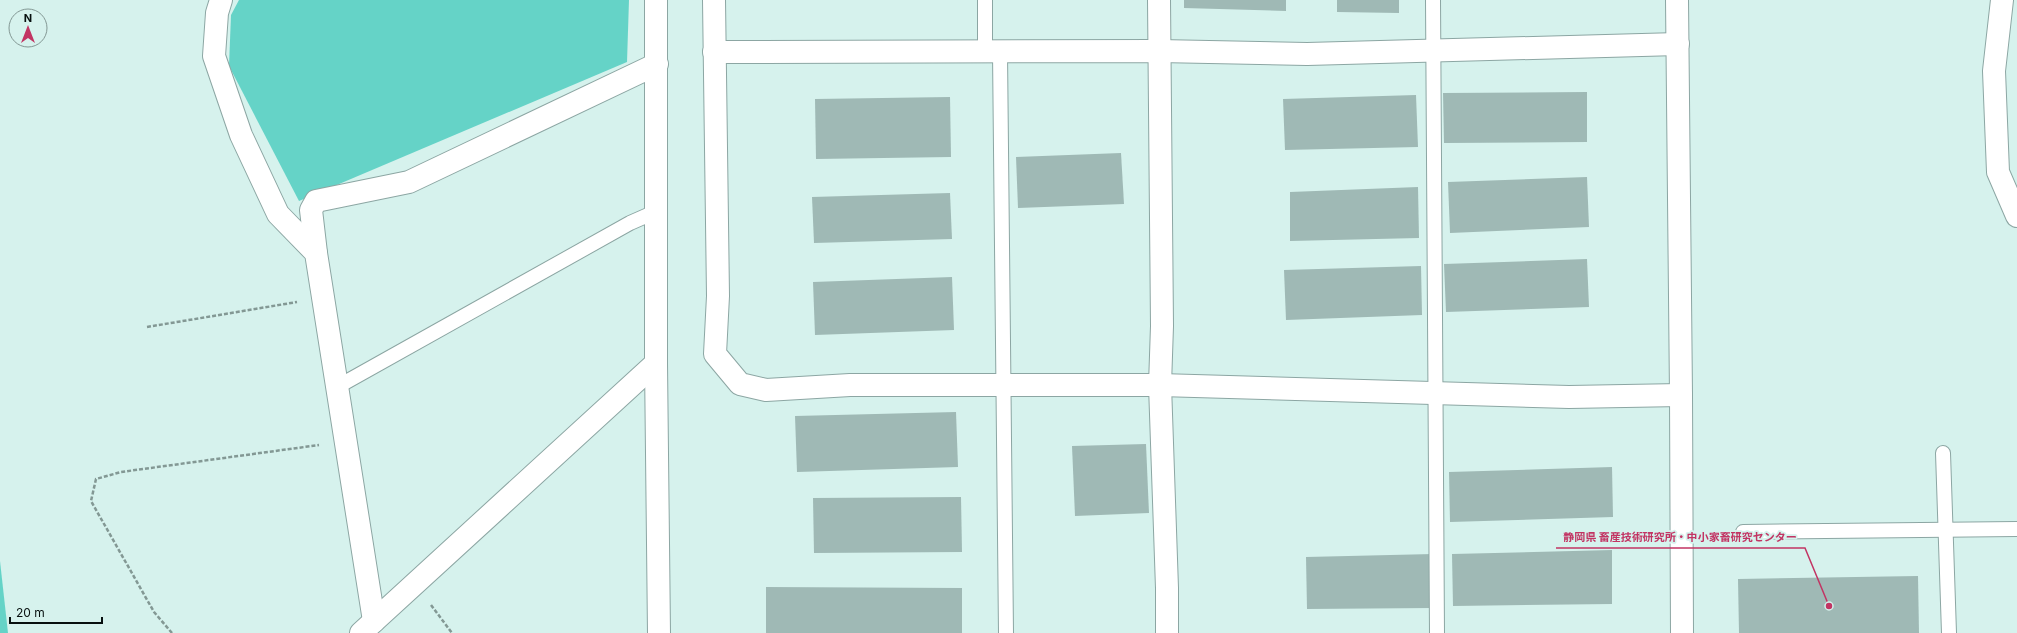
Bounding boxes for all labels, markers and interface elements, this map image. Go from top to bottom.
north arrow [8,8,48,48]
text: N [24,11,32,25]
callout: 静岡県 畜産技術研究所・中小家畜研究センター [1556,525,1805,548]
text: 静岡県 畜産技術研究所・中小家畜研究センター [1563,530,1797,544]
scale bar [10,599,102,625]
text: 20 m [16,605,45,620]

